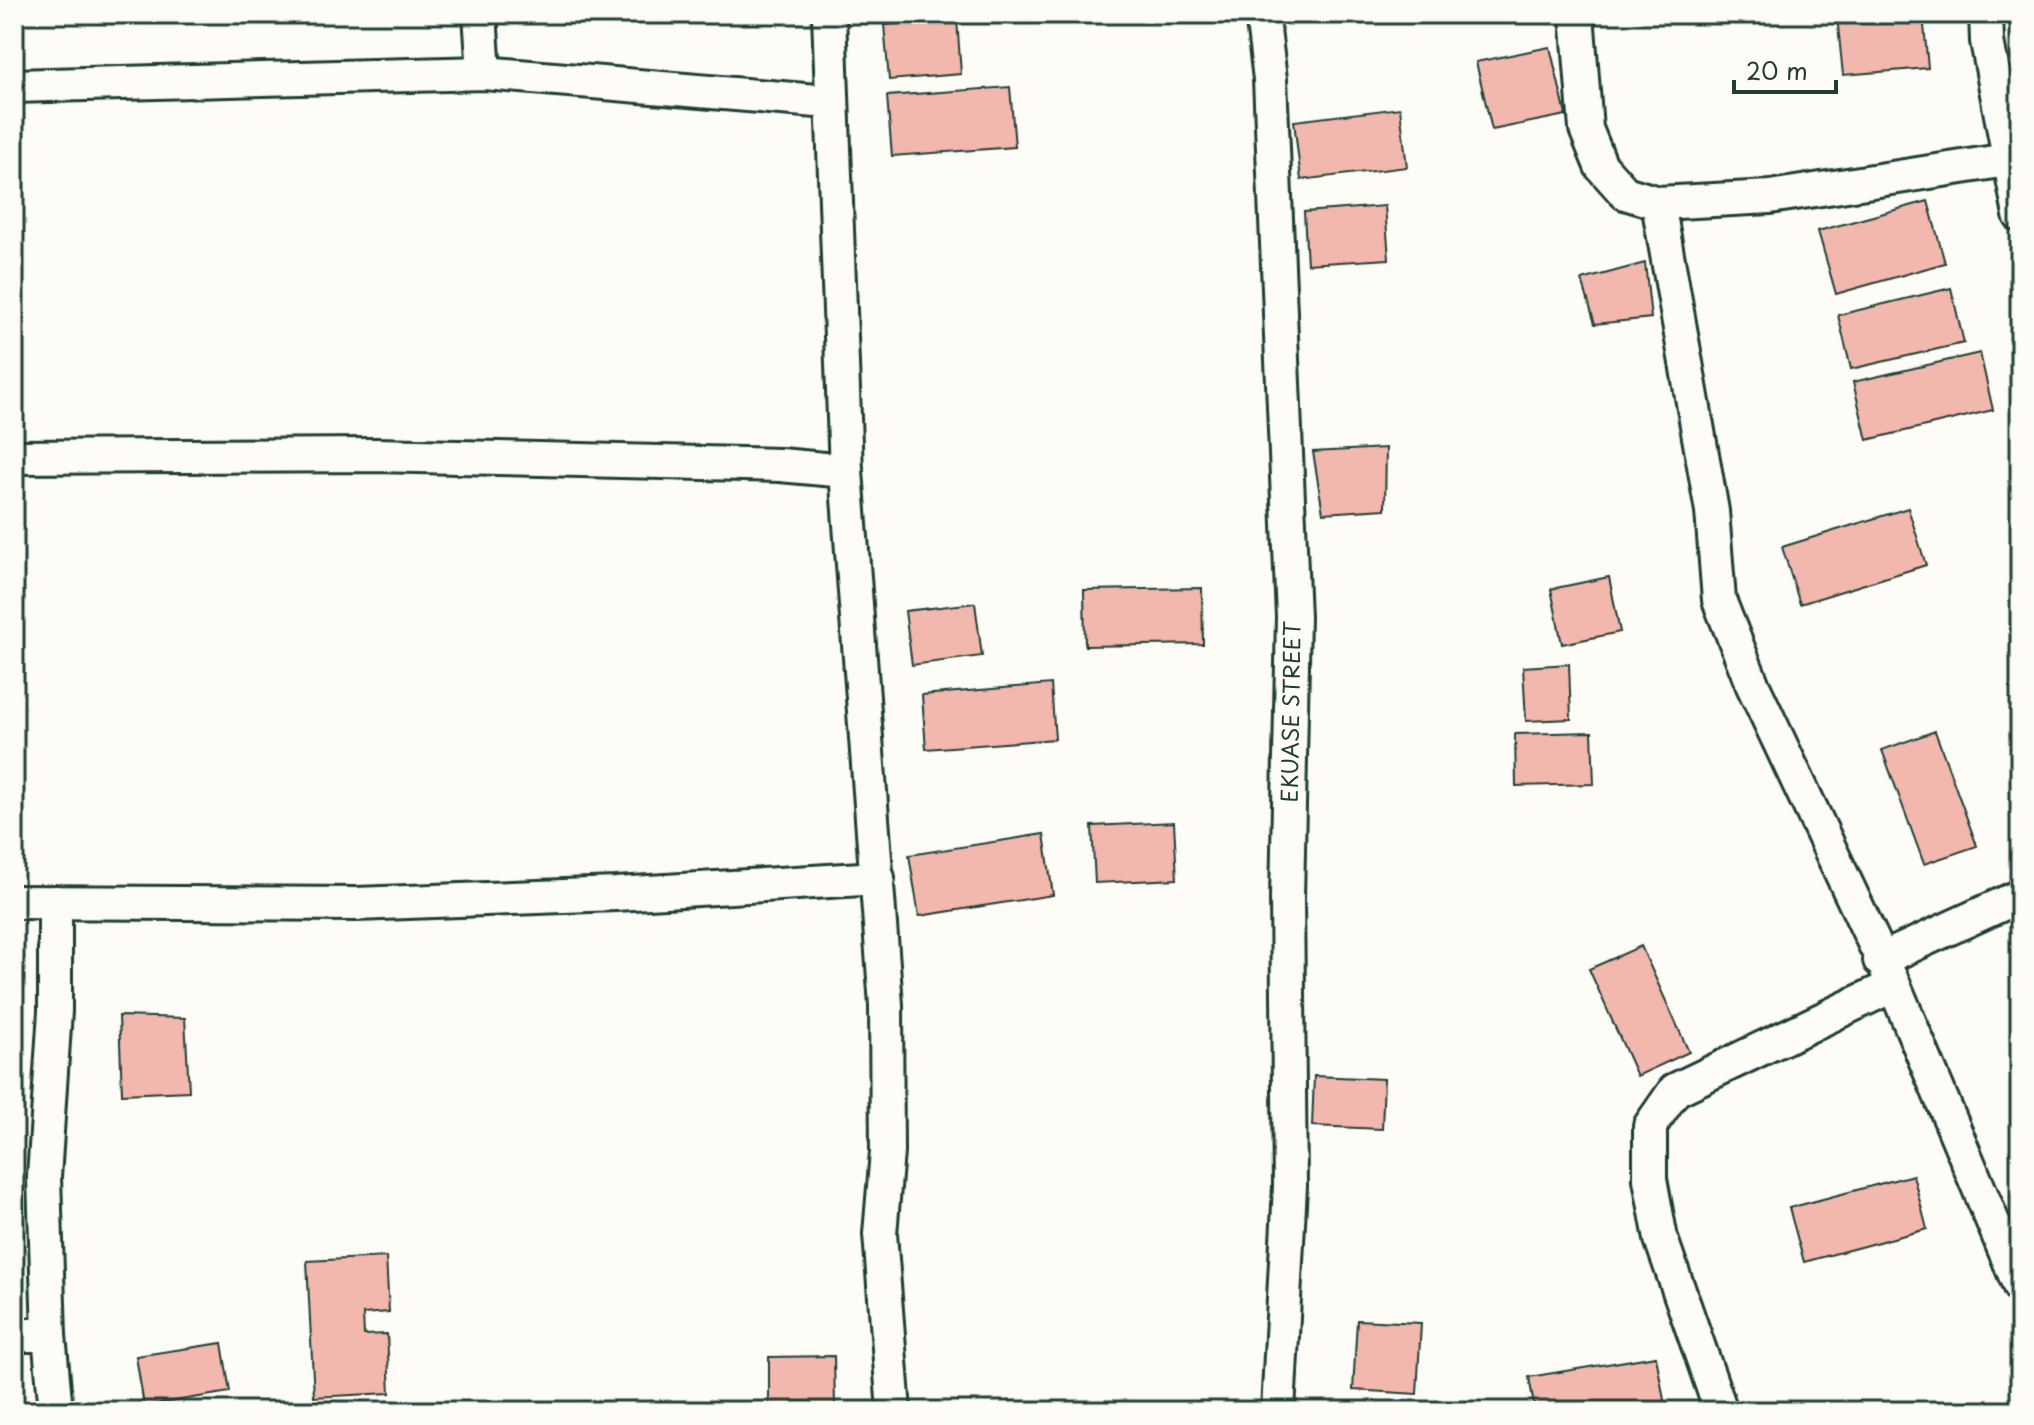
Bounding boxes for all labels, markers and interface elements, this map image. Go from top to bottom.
scale bar [1734,44,1836,94]
text: 20 m [1746,52,1808,88]
street label: EKUASE STREET [1271,621,1308,803]

